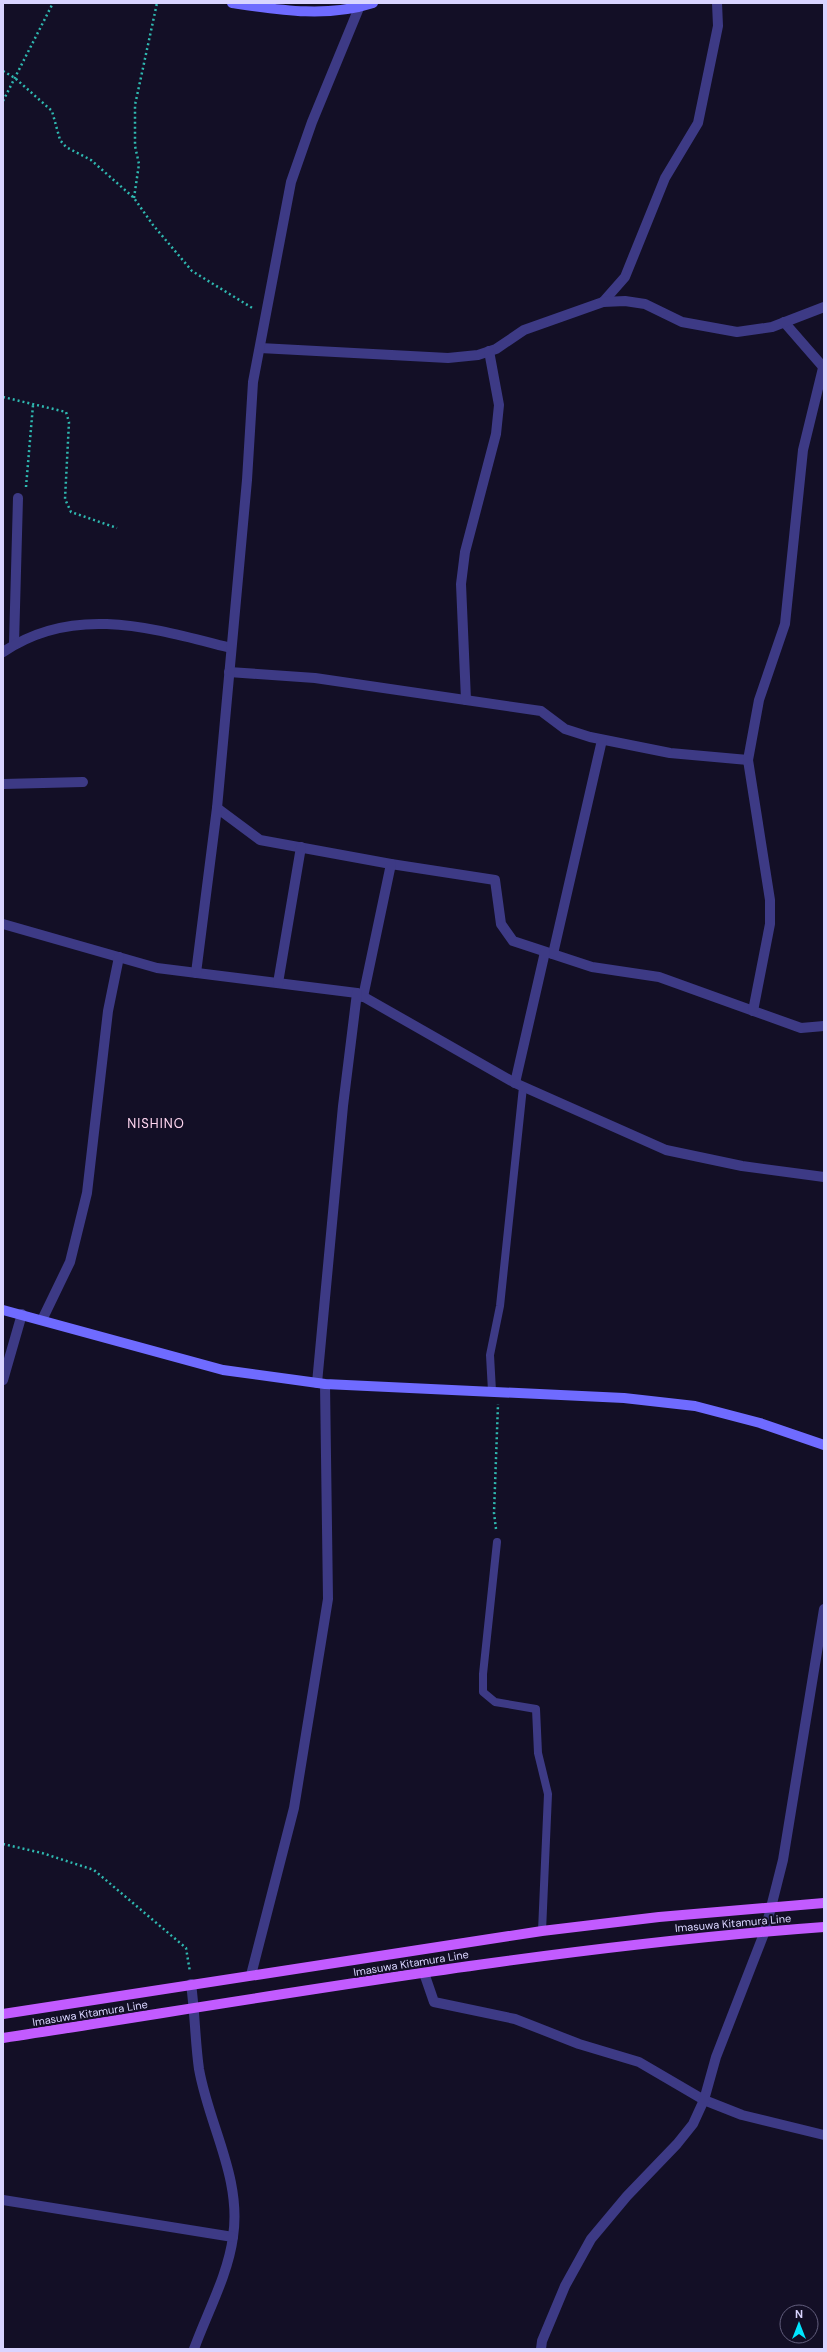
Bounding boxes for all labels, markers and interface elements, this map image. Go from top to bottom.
district label: NISHINO [127,1115,185,1132]
street label: Imasuwa Kitamura Line [674,1911,792,1935]
street label: Imasuwa Kitamura Line [352,1947,470,1979]
street label: Imasuwa Kitamura Line [31,1997,149,2029]
north arrow [779,2304,819,2344]
text: N [795,2307,803,2321]

